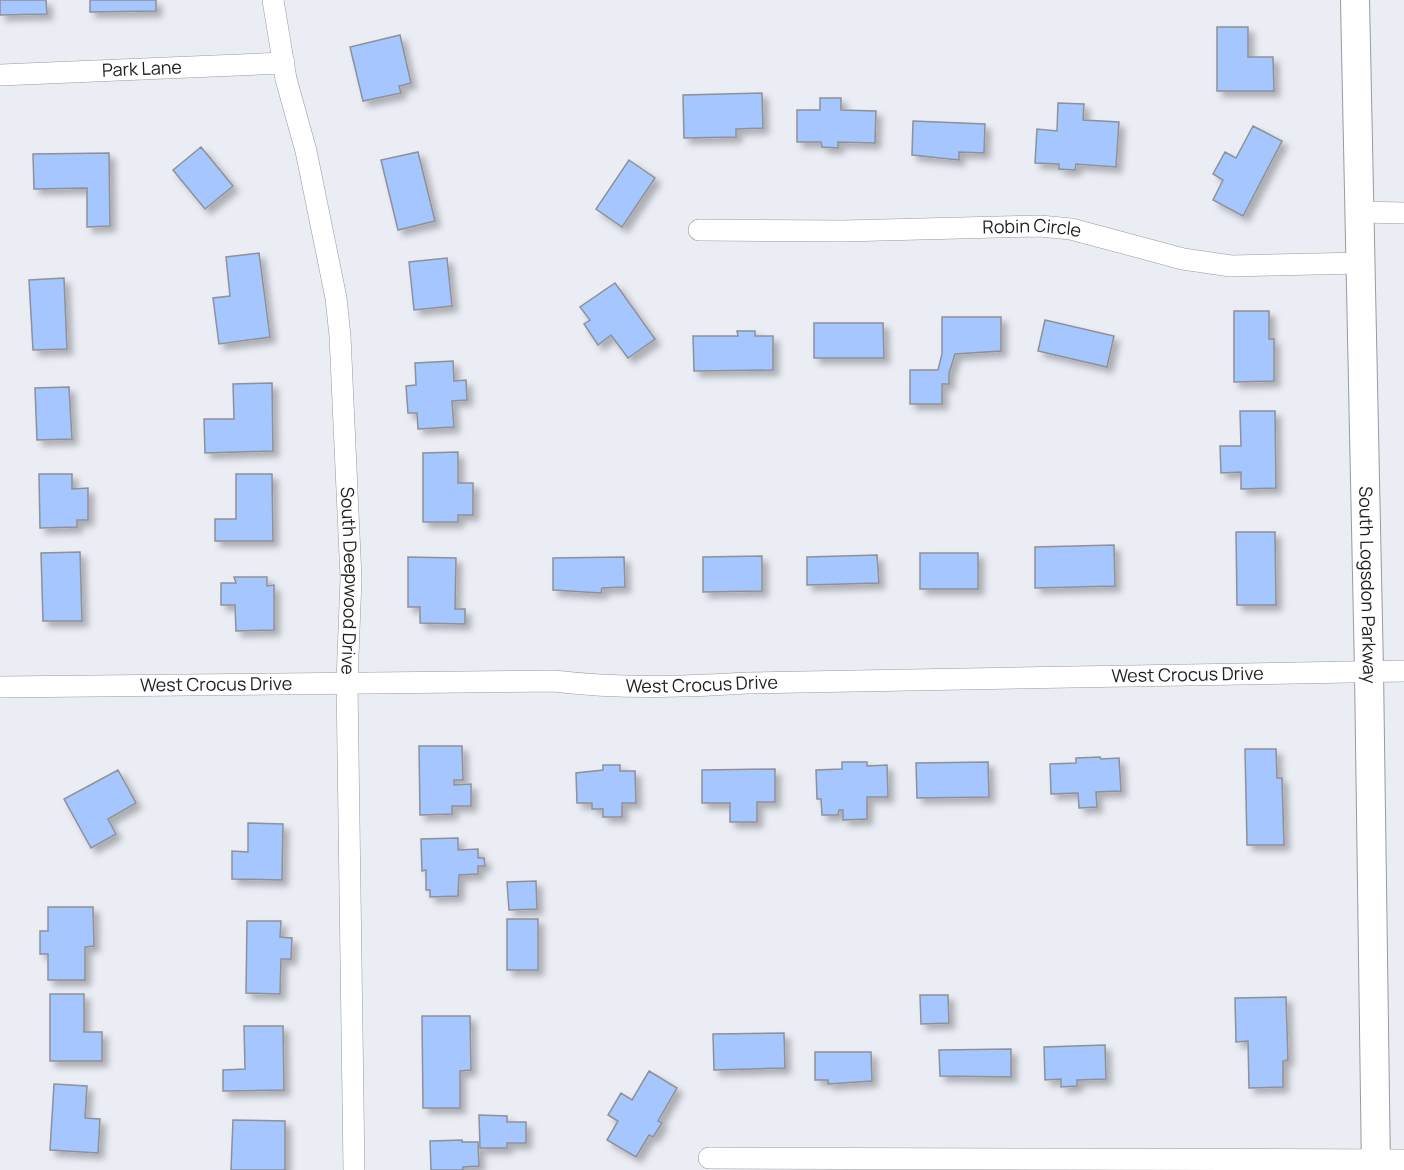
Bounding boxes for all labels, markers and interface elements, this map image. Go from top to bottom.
street label: Park Lane [101,54,182,82]
street label: Robin Circle [982,212,1084,242]
street label: South Deepwood Drive [336,486,364,675]
street label: South Logsdon Parkway [1354,486,1382,684]
street label: West Crocus Drive [1111,661,1264,687]
street label: West Crocus Drive [625,669,778,698]
street label: West Crocus Drive [140,671,292,696]

